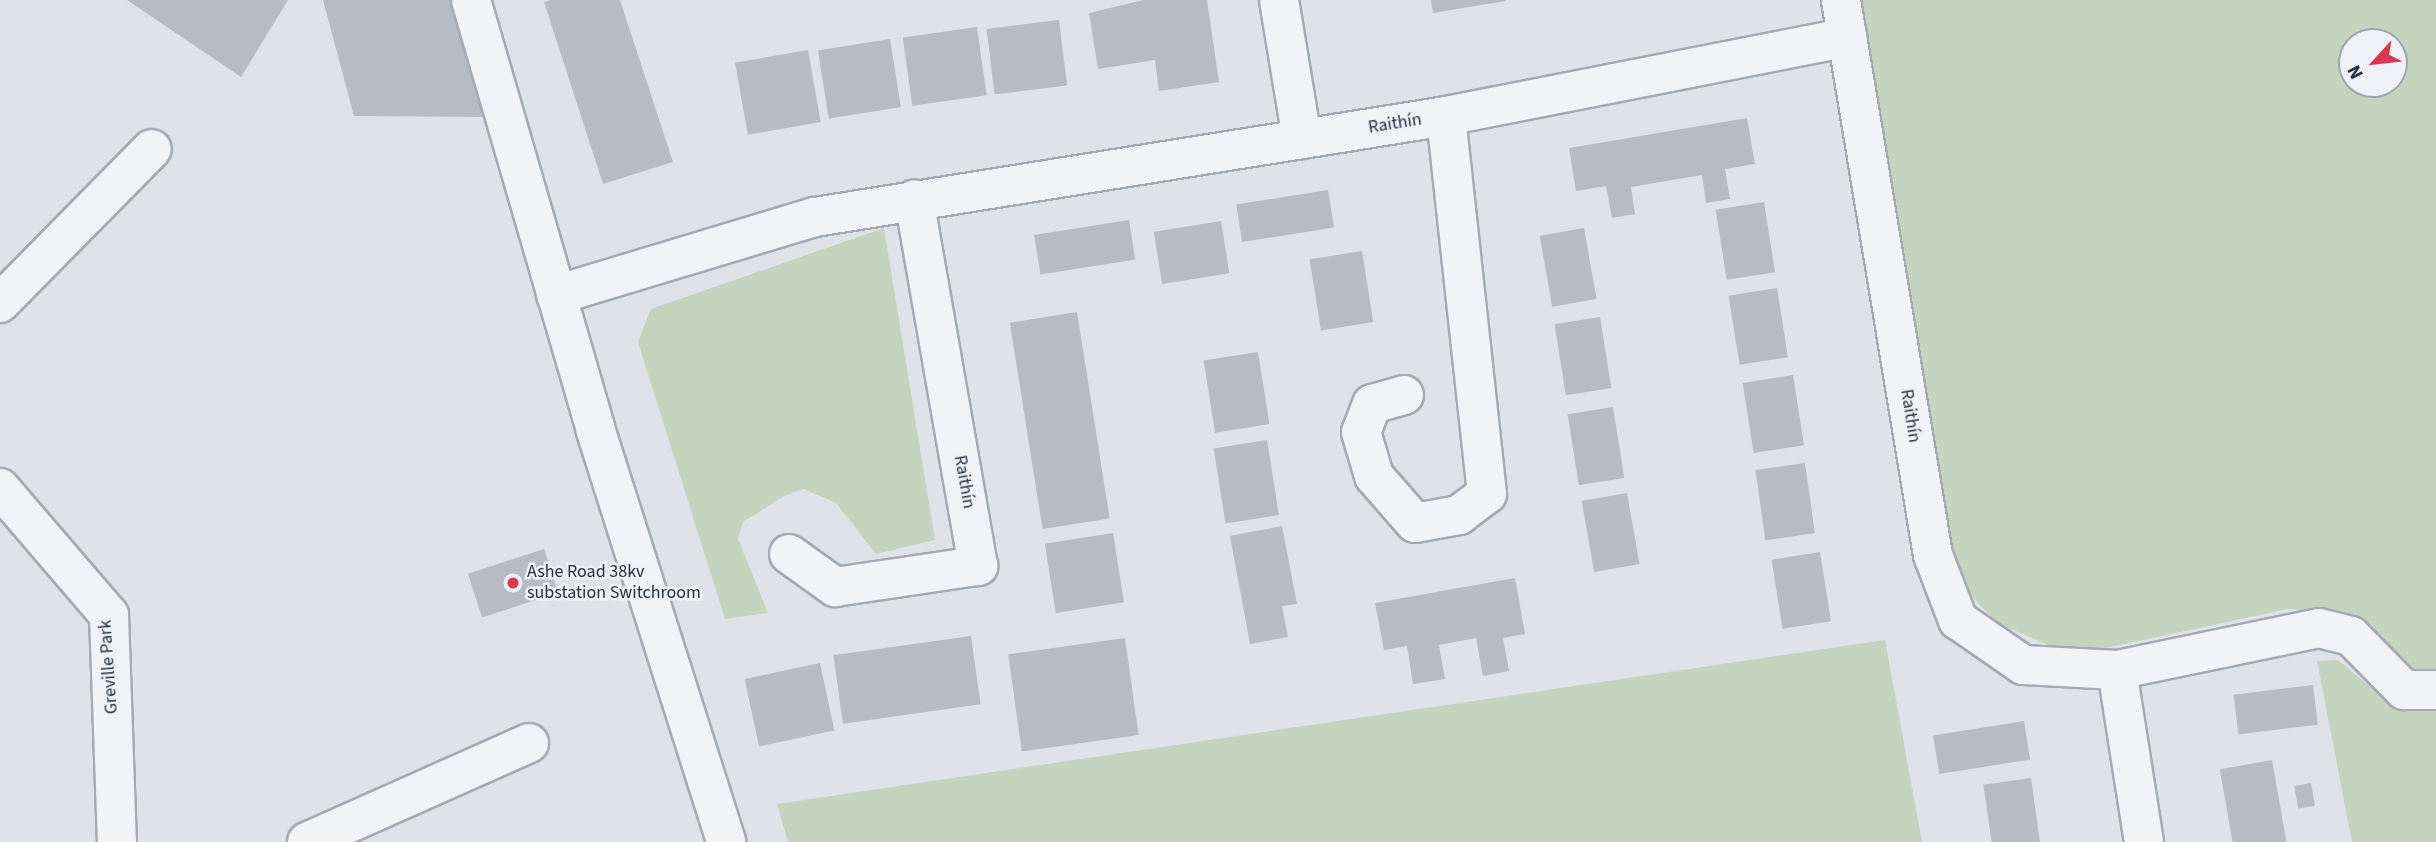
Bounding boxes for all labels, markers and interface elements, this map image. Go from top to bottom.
north arrow [2338,28,2408,98]
text: N [2341,60,2371,84]
street label: Raithín [1367,109,1423,139]
street label: Raithín [1895,388,1925,444]
street label: Raithín [949,454,979,510]
place label: Ashe Road 38kv substation Switchroom [527,562,701,604]
marker: Ashe Road 38kv substation Switchroom [505,575,521,591]
street label: Greville Park [95,619,123,715]

